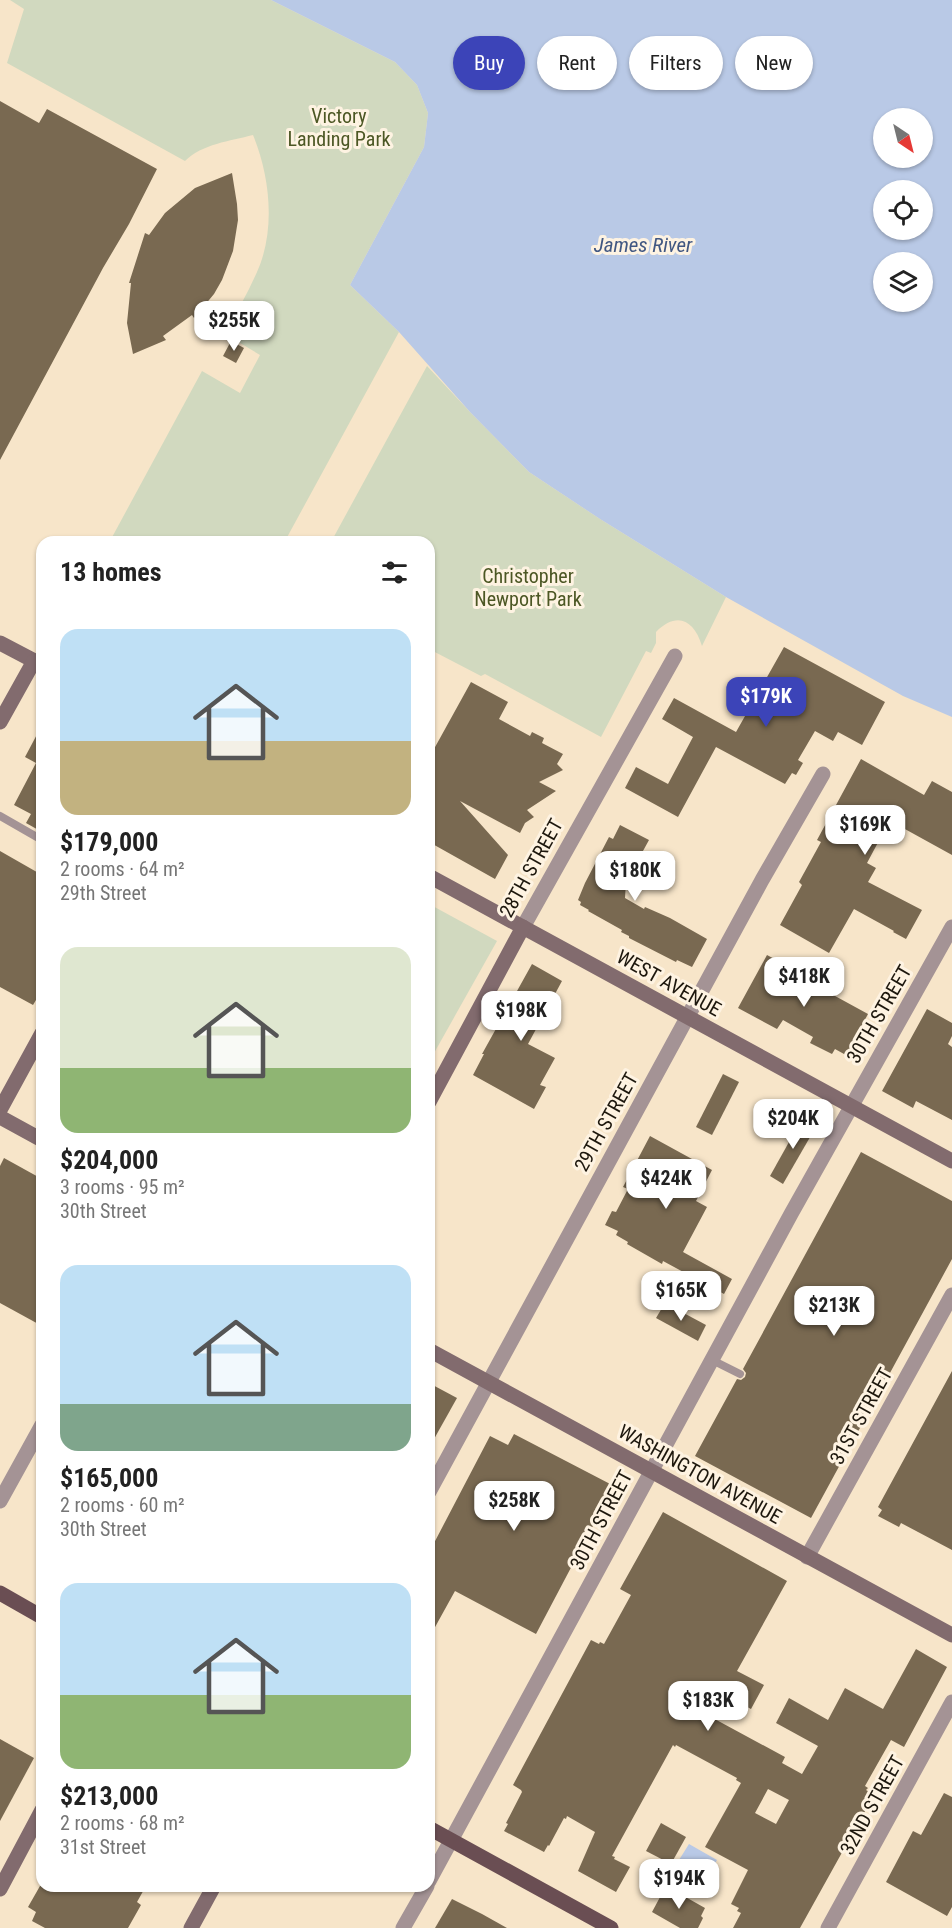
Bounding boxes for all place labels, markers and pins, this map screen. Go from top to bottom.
pin: $255K [192,301,276,352]
pin: $179K [724,677,808,728]
pin: $169K [823,805,907,856]
pin: $180K [593,851,677,902]
pin: $418K [762,957,846,1008]
pin: $198K [479,991,563,1042]
pin: $204K [751,1099,835,1150]
pin: $424K [624,1159,708,1210]
pin: $165K [639,1271,723,1322]
pin: $213K [792,1286,876,1337]
pin: $258K [472,1481,556,1532]
pin: $183K [666,1681,750,1732]
pin: $194K [637,1859,721,1910]

